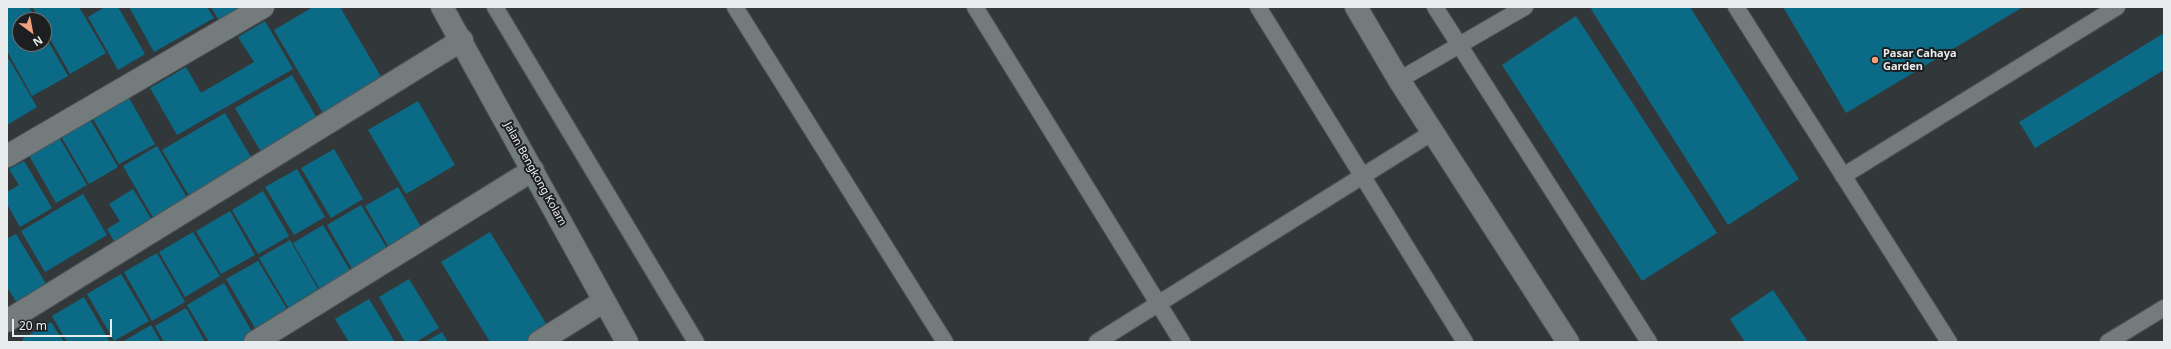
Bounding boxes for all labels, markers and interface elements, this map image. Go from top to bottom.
north arrow [12,12,52,52]
text: N [30,33,46,50]
place label: Pasar Cahaya Garden [1883,47,1957,73]
marker: Pasar Cahaya Garden [1870,55,1880,65]
street label: Jalan Bengkong Kolam [501,120,569,228]
scale bar [14,311,114,337]
text: 20 m [19,317,47,334]

